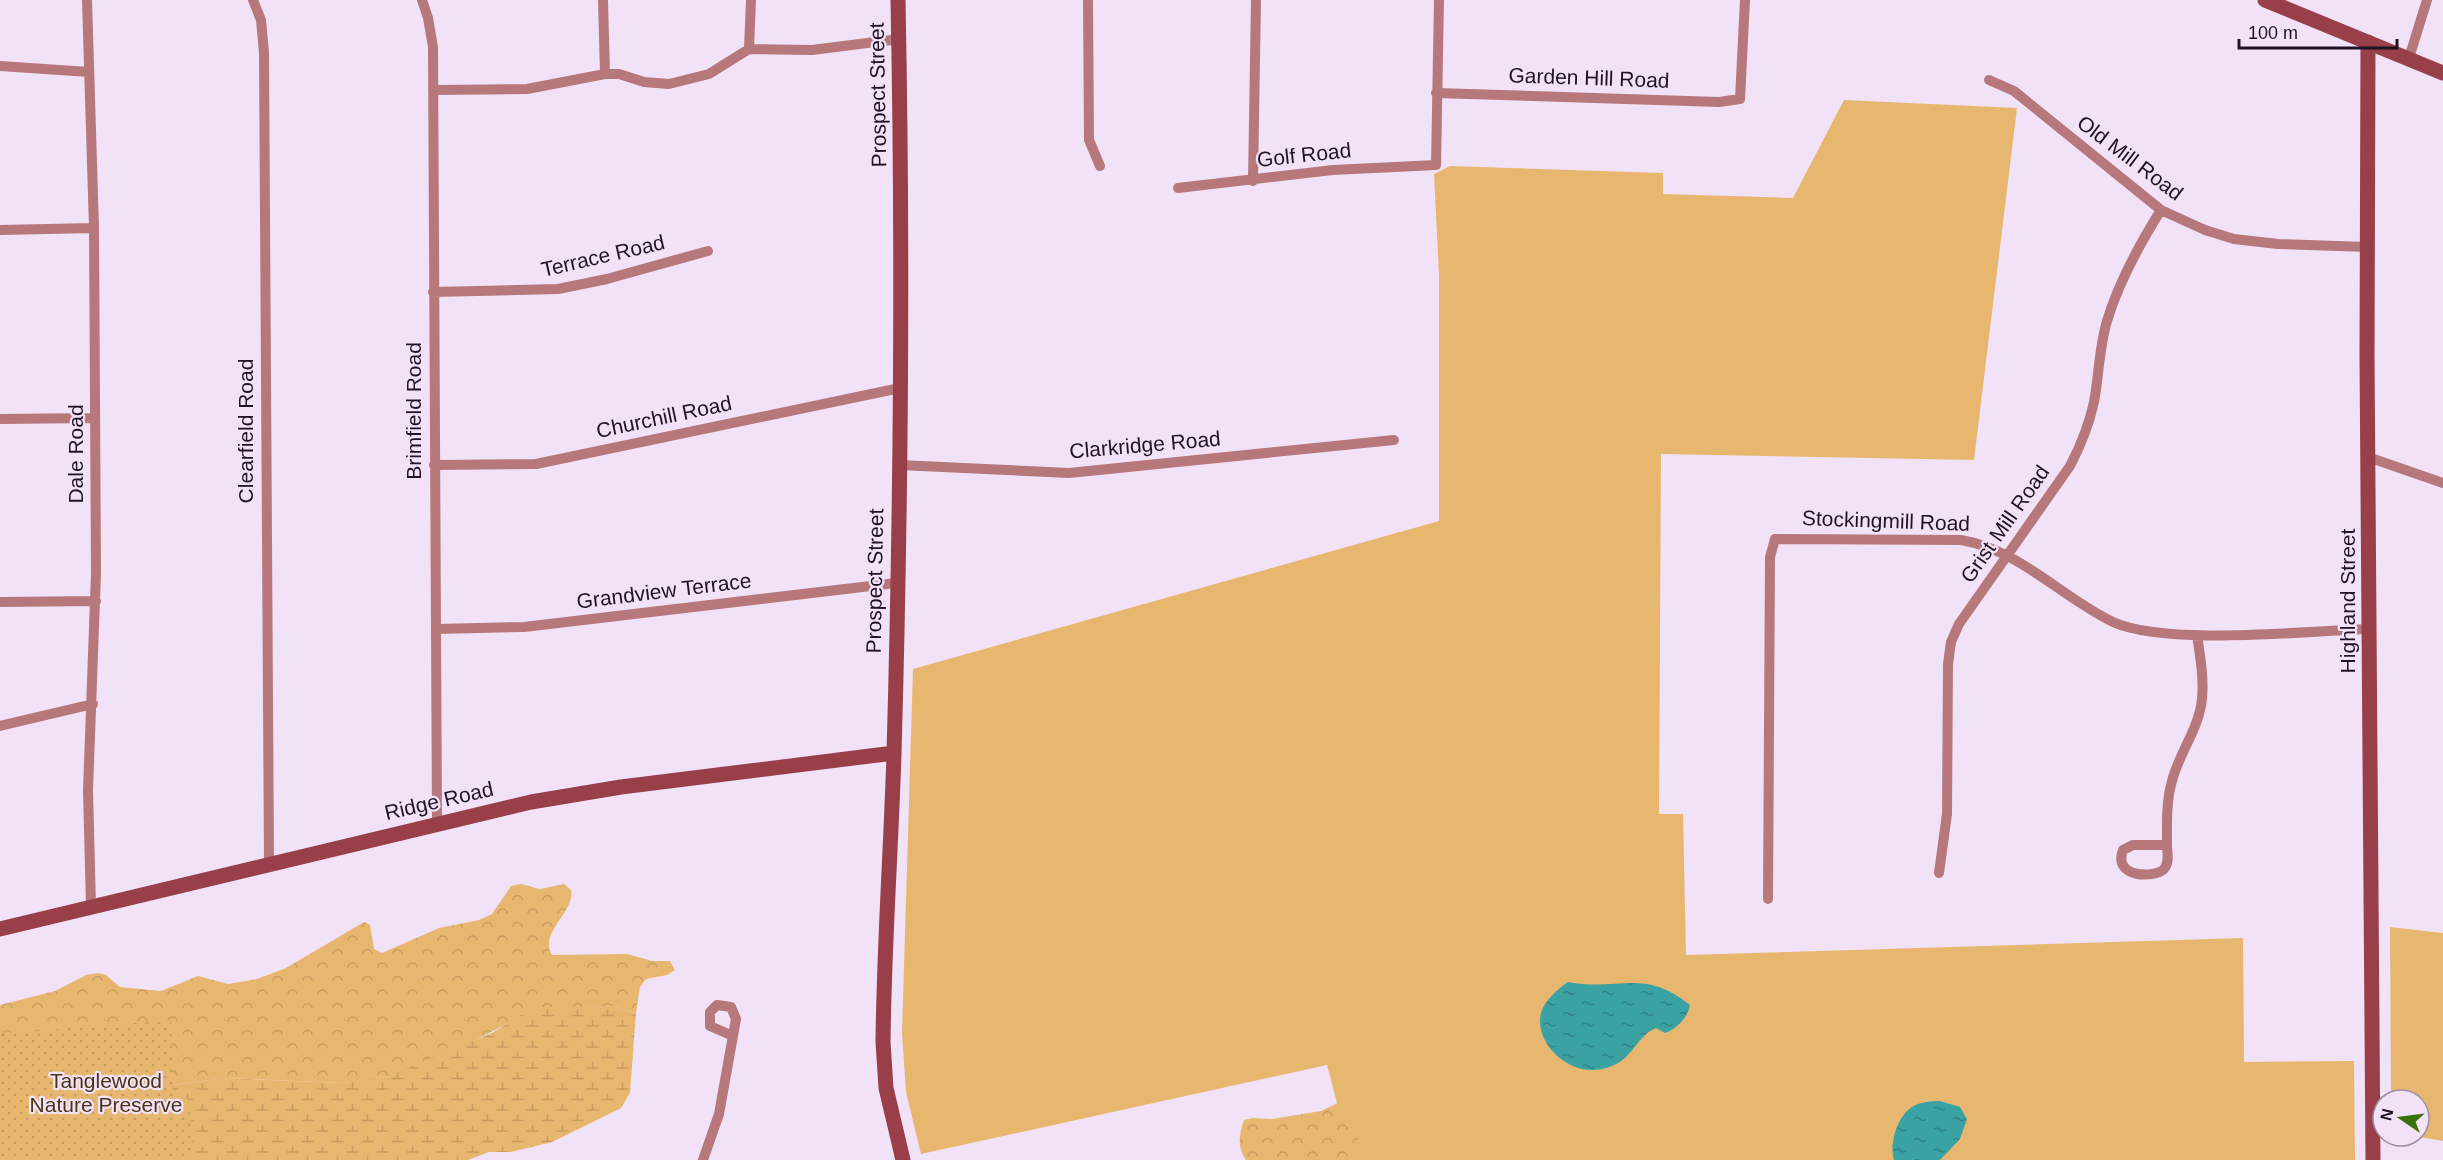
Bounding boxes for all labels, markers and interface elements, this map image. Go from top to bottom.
scale bar [2239,12,2396,50]
street label: Prospect Street [865,22,890,168]
text: 100 m [2248,23,2298,43]
street label: Garden Hill Road [1508,63,1670,92]
street label: Old Mill Road [2073,110,2188,205]
street label: Golf Road [1256,138,1352,171]
street label: Terrace Road [539,230,667,281]
street label: Brimfield Road [402,342,425,480]
street label: Clearfield Road [234,359,257,503]
street label: Churchill Road [594,391,734,442]
street label: Dale Road [64,404,87,504]
street label: Clarkridge Road [1068,426,1222,463]
street label: Grist Mill Road [1956,461,2054,587]
street label: Stockingmill Road [1802,506,1970,535]
street label: Prospect Street [862,508,887,654]
street label: Highland Street [2336,528,2359,673]
street label: Grandview Terrace [575,568,753,613]
street label: Ridge Road [382,777,496,824]
park label: Tanglewood Nature Preserve [30,1069,182,1116]
north arrow [2371,1088,2431,1148]
text: N [2377,1107,2397,1122]

